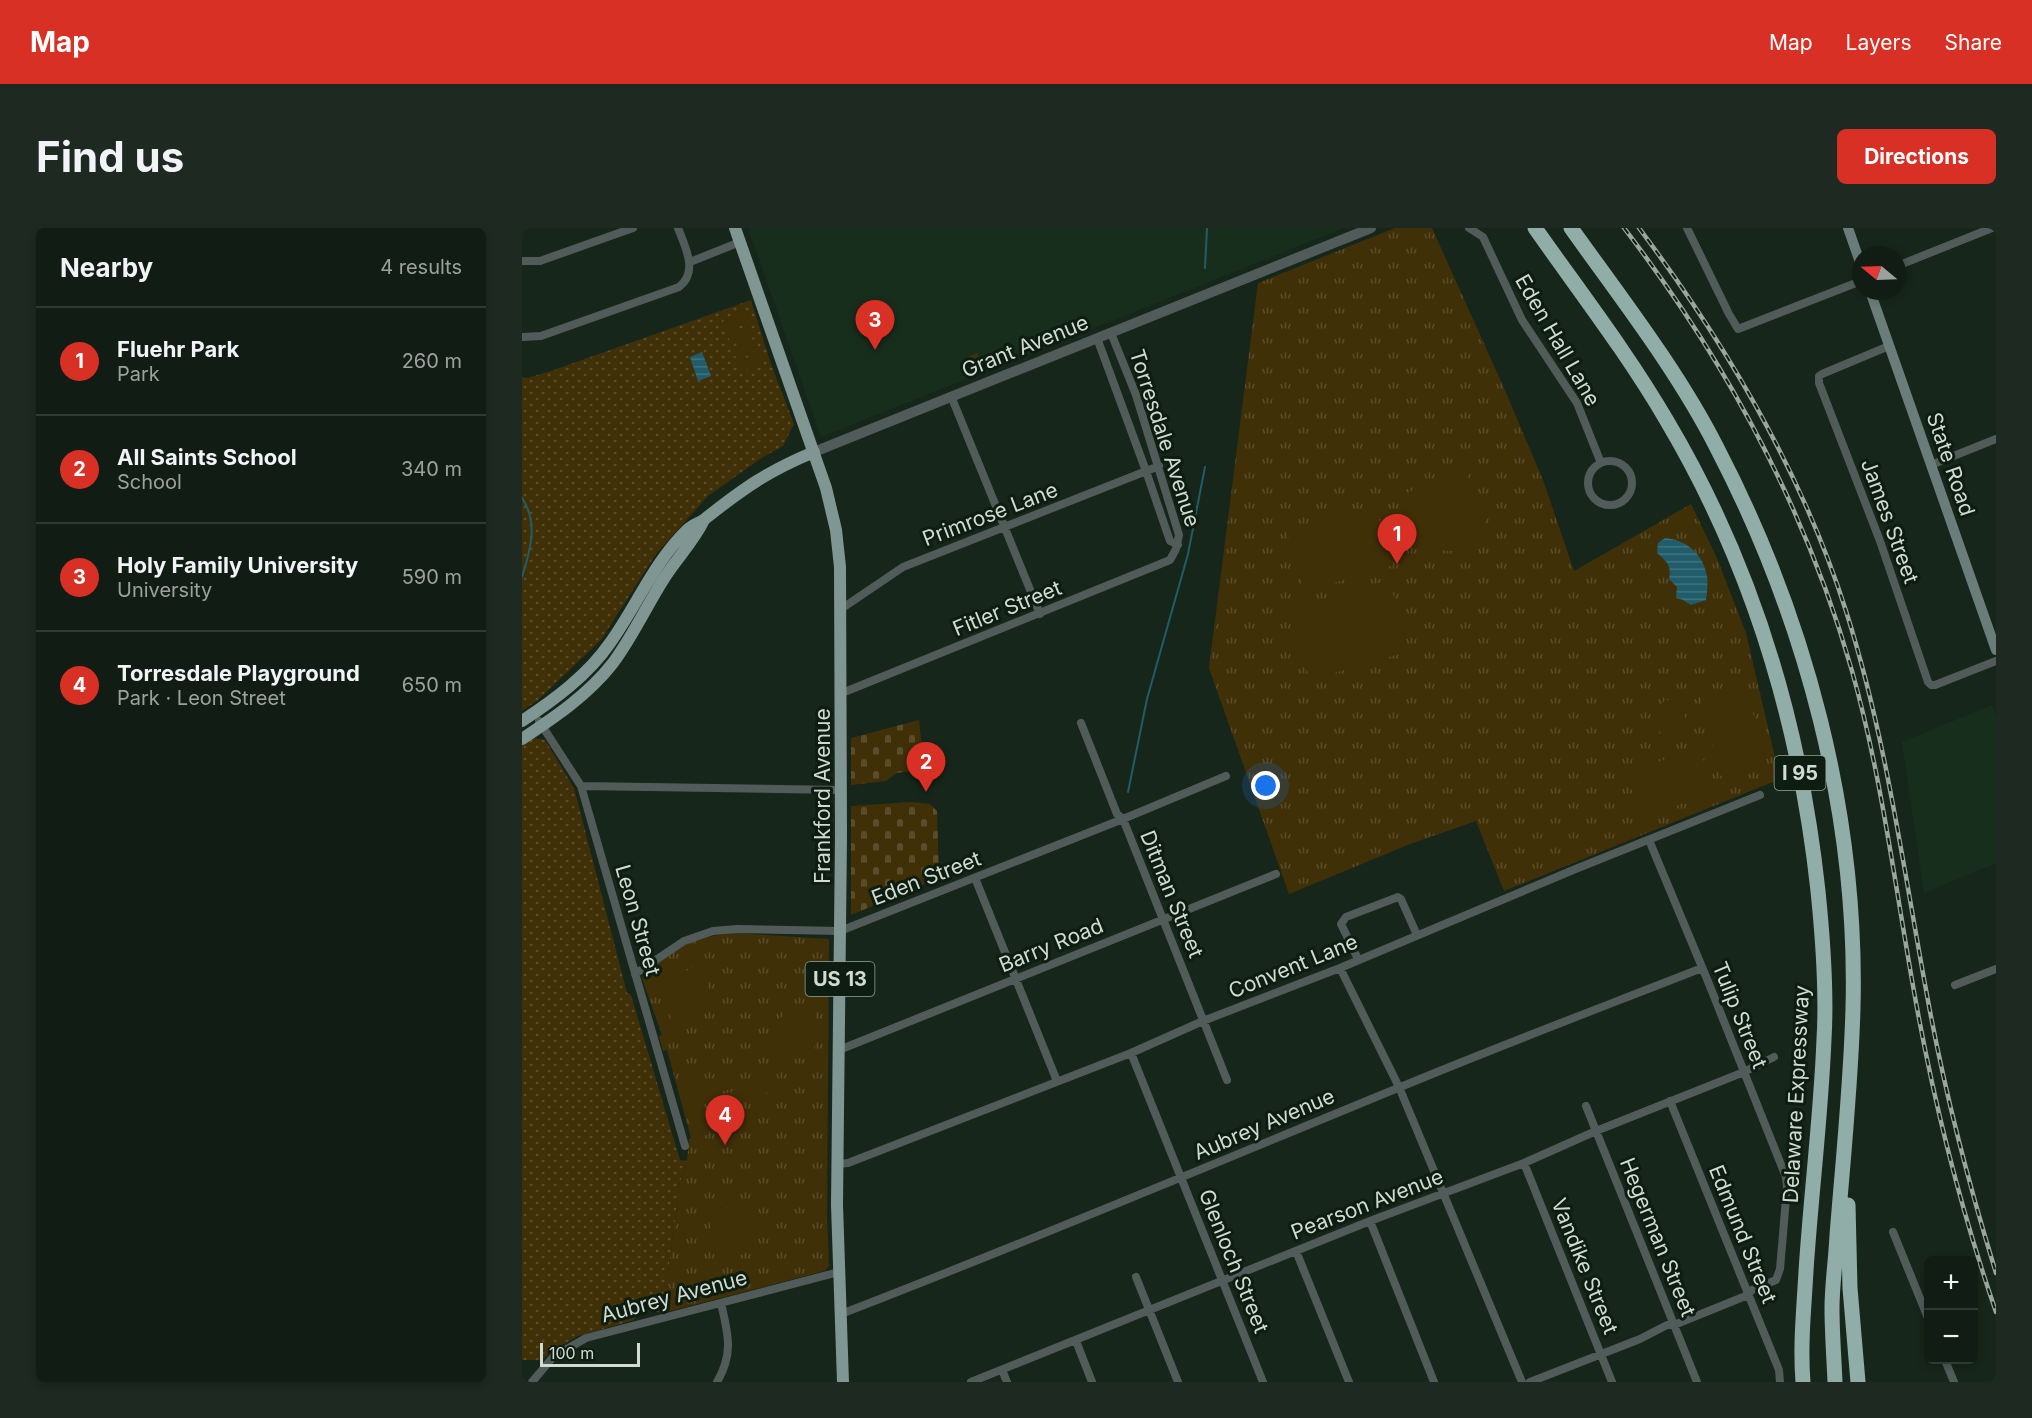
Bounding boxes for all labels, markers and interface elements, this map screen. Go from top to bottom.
text: Map [30,25,90,59]
text: Map [1769,30,1813,55]
text: Layers [1846,30,1912,55]
text: Share [1945,30,2002,55]
button: Directions [1837,129,1996,184]
text: Find us [36,131,184,182]
north arrow [1852,246,1906,300]
text: Nearby [60,252,153,283]
text: 4 results [380,255,462,279]
street label: Eden Hall Lane [1510,270,1606,410]
pin: 3 [856,300,894,350]
street label: Grant Avenue [958,309,1092,383]
text: Fluehr Park [117,336,239,362]
street label: Torresdale Avenue [1124,346,1206,530]
text: 1 [75,349,84,373]
text: 260 m [402,349,462,373]
text: Park [117,362,160,386]
street label: State Road [1922,409,1980,519]
text: All Saints School [117,444,297,470]
street label: James Street [1856,455,1924,587]
text: 2 [73,457,86,481]
text: 340 m [401,457,462,481]
text: School [117,470,182,494]
street label: Primrose Lane [919,477,1061,551]
pin: 1 [1378,514,1416,564]
text: Holy Family University [117,552,358,578]
text: 3 [73,565,86,589]
text: 590 m [402,565,462,589]
street label: Fitler Street [949,575,1065,641]
text: University [117,578,212,602]
text: Torresdale Playground [117,660,360,686]
text: 4 [73,673,86,697]
text: 650 m [402,673,462,697]
text: Park · Leon Street [117,686,286,710]
street label: Frankford Avenue [810,708,835,884]
pin: 2 [906,742,946,792]
road number: I 95 [1774,756,1826,790]
your location [1251,771,1280,800]
street label: Ditman Street [1135,827,1209,961]
street label: Eden Street [868,846,984,910]
street label: Leon Street [610,862,666,978]
street label: Barry Road [995,913,1107,977]
street label: Convent Lane [1225,929,1361,1003]
street label: Tulip Street [1707,958,1773,1072]
road number: US 13 [806,962,874,996]
street label: Delaware Expressway [1778,984,1814,1204]
street label: Aubrey Avenue [1190,1083,1338,1165]
pin: 4 [706,1096,744,1145]
street label: Hegerman Street [1615,1154,1701,1320]
street label: Edmund Street [1704,1161,1782,1307]
street label: Pearson Avenue [1287,1163,1447,1245]
street label: Glenloch Street [1194,1186,1274,1337]
street label: Vandike Street [1546,1195,1624,1338]
map controls [1924,1256,1978,1364]
button: + [1924,1256,1978,1310]
street label: Aubrey Avenue [598,1264,750,1328]
button: − [1924,1310,1978,1364]
scale bar [540,1340,640,1368]
text: 100 m [549,1343,594,1363]

